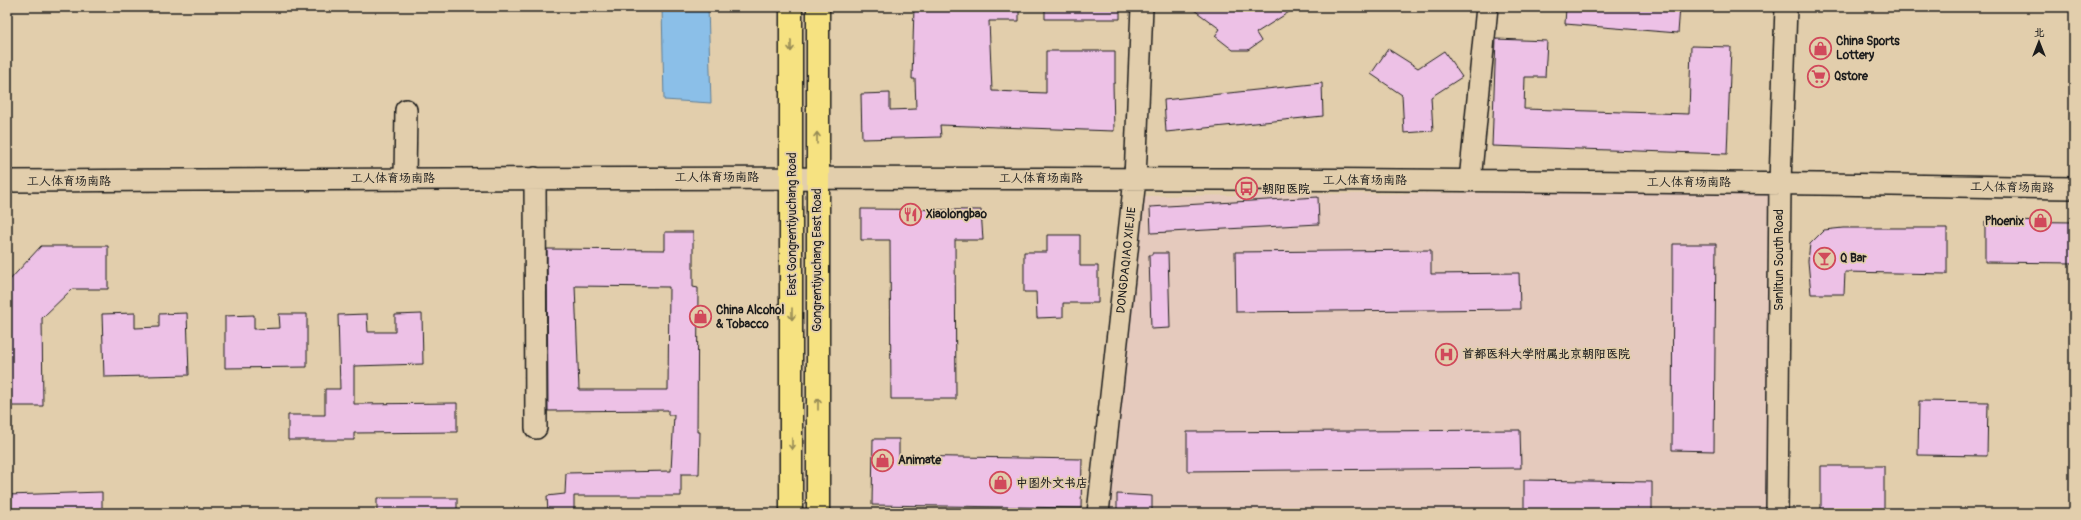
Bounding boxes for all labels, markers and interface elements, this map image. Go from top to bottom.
north arrow [2019,22,2059,62]
text: 北 [2034,26,2045,39]
place label: China Sports Lottery [1836,34,1900,63]
shop icon: China Sports Lottery [1808,35,1834,61]
one-way arrow [787,39,795,52]
supermarket icon: Qstore [1806,63,1832,89]
place label: Qstore [1834,69,1869,84]
one-way arrow [813,132,821,145]
street label: East Gongrentiyuchang Road [785,152,800,296]
street label: 工人体育场南路 [675,170,759,185]
street label: 工人体育场南路 [351,171,435,186]
street label: 工人体育场南路 [999,171,1083,186]
street label: 工人体育场南路 [1323,173,1407,188]
street label: 工人体育场南路 [27,174,111,189]
street label: 工人体育场南路 [1647,175,1731,190]
bus stop icon: 朝阳医院 [1233,176,1259,202]
street label: 工人体育场南路 [1970,179,2054,196]
place label: 朝阳医院 [1262,182,1310,197]
street label: Gongrentiyuchang East Road [810,188,825,332]
restaurant icon: Xiaolongbao [897,201,923,227]
street label: DONGDAQIAO XIEJIE [1113,206,1140,314]
place label: Xiaolongbao [926,207,987,222]
shop icon: Phoenix [2027,208,2053,234]
street label: Sanlitun South Road [1772,209,1787,311]
place label: Phoenix [1985,214,2024,229]
bar icon: Q Bar [1812,245,1838,271]
place label: Q Bar [1840,251,1867,266]
place label: China Alcohol & Tobacco [716,303,784,332]
shop icon: China Alcohol & Tobacco [688,304,714,330]
one-way arrow [788,307,796,320]
hospital icon: 首都医科大学附属北京朝阳医院 [1434,341,1460,367]
place label: 首都医科大学附属北京朝阳医院 [1462,347,1630,362]
one-way arrow [814,398,822,411]
one-way arrow [788,437,796,450]
shop icon: Animate [869,447,895,473]
place label: Animate [898,453,942,468]
shop icon: 中图外文书店 [987,470,1013,496]
place label: 中图外文书店 [1016,476,1088,491]

